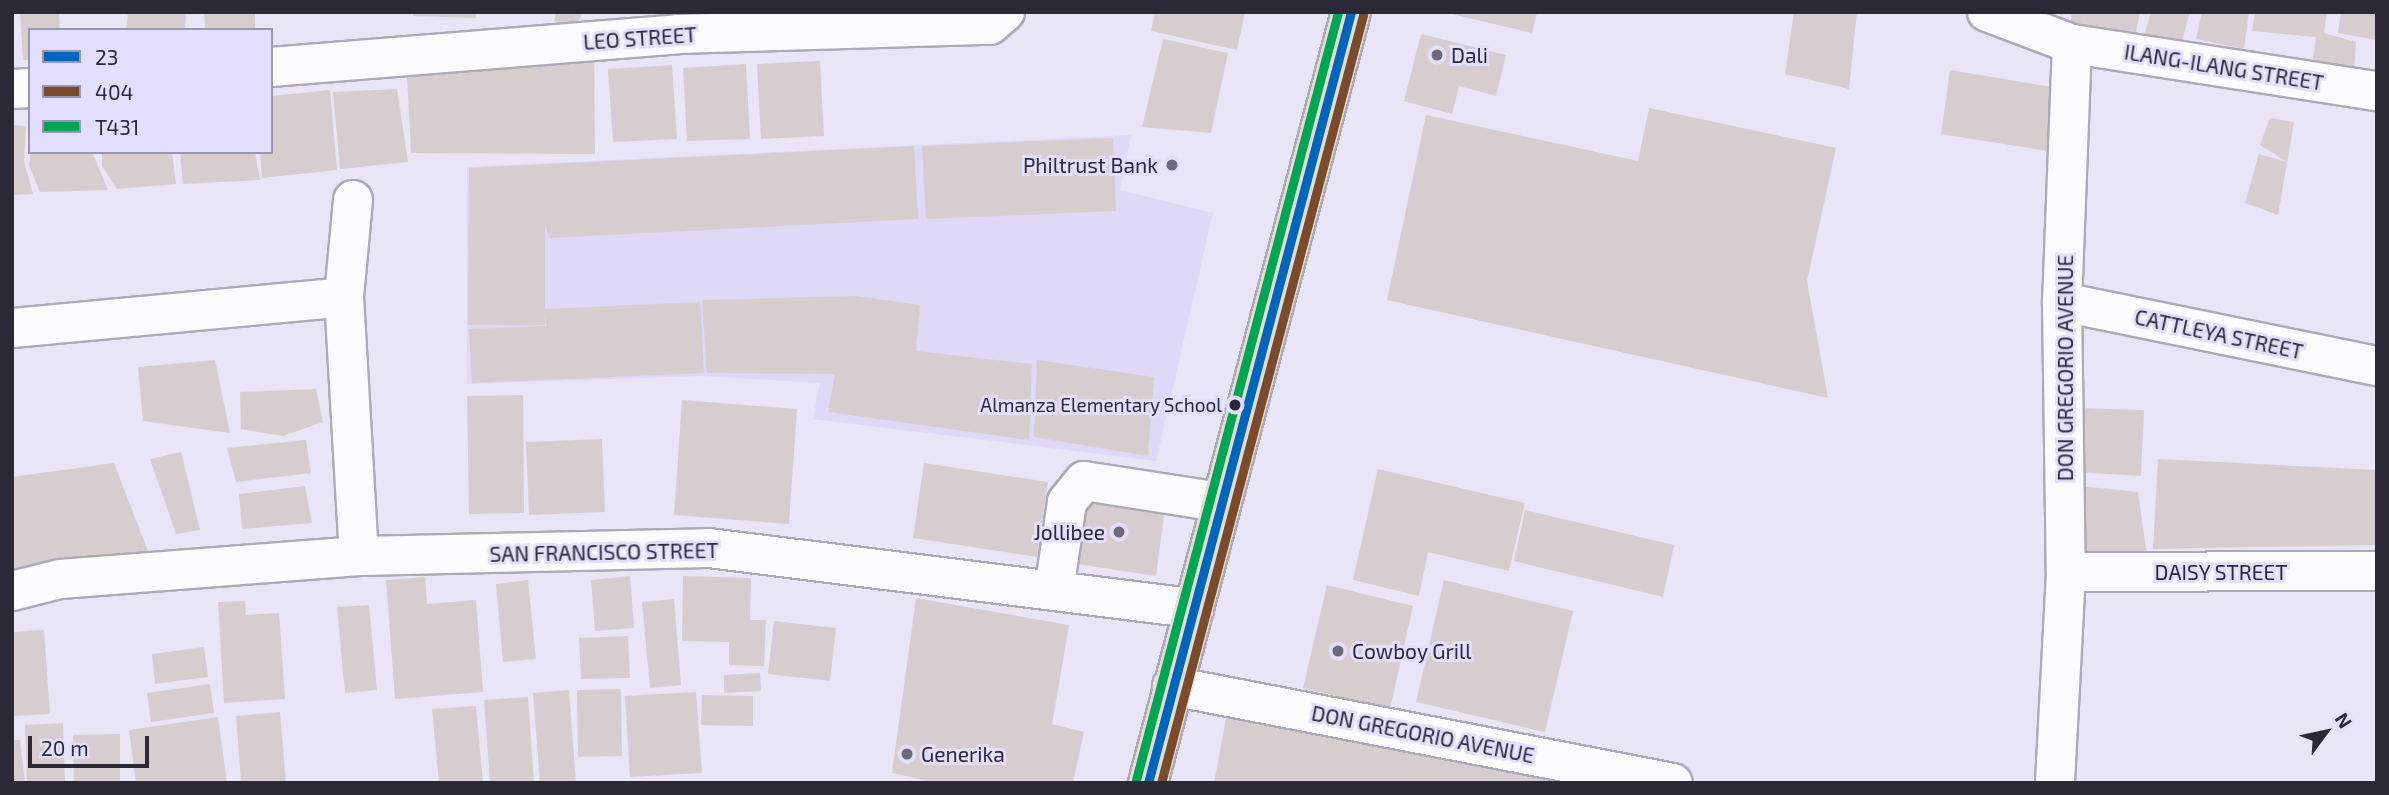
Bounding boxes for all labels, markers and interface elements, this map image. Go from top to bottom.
street label: LEO STREET [582,21,698,55]
legend [28,28,273,154]
street label: ILANG-ILANG STREET [2123,39,2325,95]
place label: Dali [1451,42,1488,68]
text: 23 [95,44,118,69]
marker: Dali [1429,47,1445,63]
text: 404 [95,79,134,104]
text: T431 [95,114,139,139]
place label: Philtrust Bank [1023,152,1158,178]
marker: Philtrust Bank [1164,157,1180,173]
street label: DON GREGORIO AVENUE [2052,254,2078,482]
street label: CATTLEYA STREET [2132,304,2306,364]
place label: Almanza Elementary School [980,394,1222,416]
marker: Almanza Elementary School [1228,398,1242,412]
place label: Jollibee [1034,519,1105,545]
marker: Jollibee [1111,524,1127,540]
street label: SAN FRANCISCO STREET [489,537,719,567]
street label: DAISY STREET [2154,559,2288,585]
place label: Cowboy Grill [1352,638,1472,664]
marker: Cowboy Grill [1330,643,1346,659]
north arrow [2291,697,2361,767]
street label: DON GREGORIO AVENUE [1309,700,1537,768]
text: N [2331,708,2357,732]
scale bar [32,722,152,766]
text: 20 m [41,735,89,760]
place label: Generika [921,741,1005,767]
marker: Generika [899,746,915,762]

